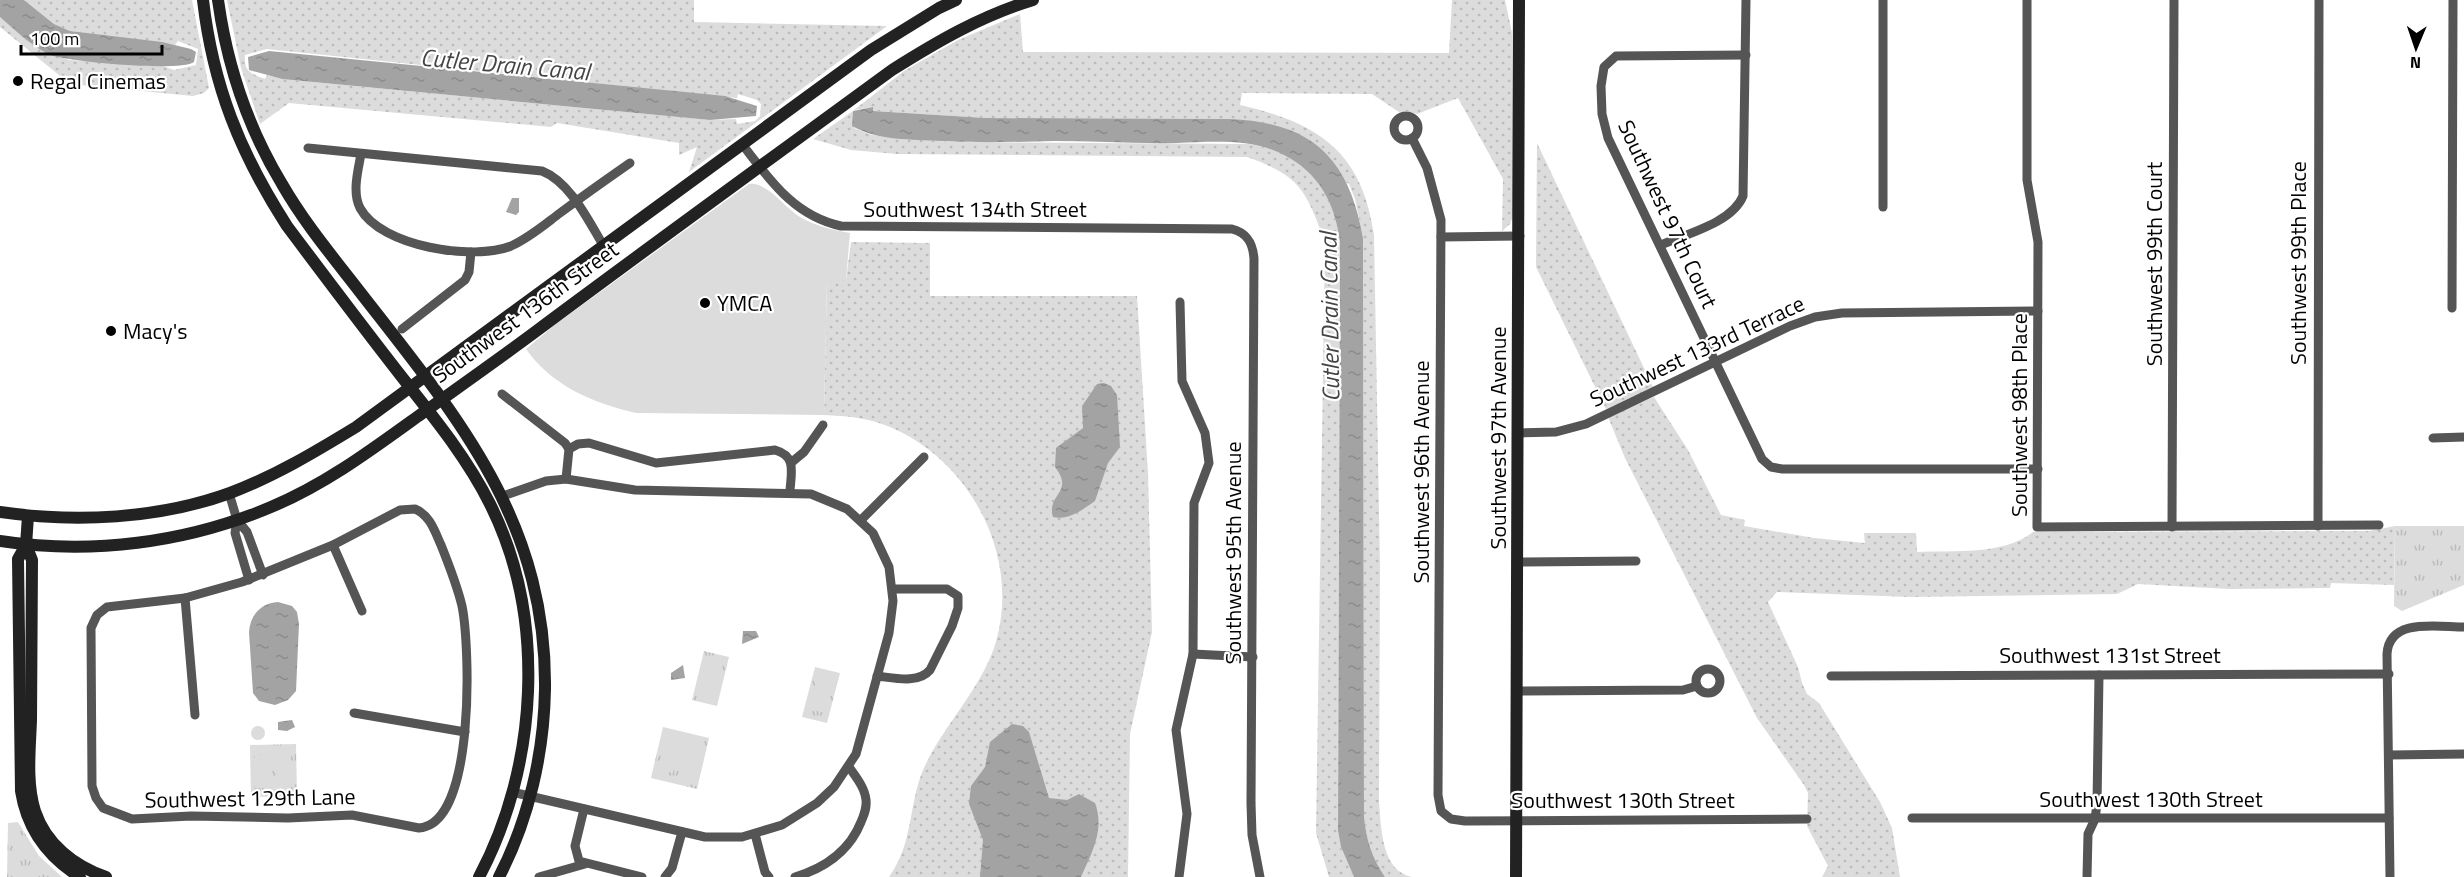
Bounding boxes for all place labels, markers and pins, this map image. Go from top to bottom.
place label: Regal Cinemas [30,64,166,98]
marker: Regal Cinemas [11,74,25,88]
place label: YMCA [717,286,772,320]
marker: YMCA [698,296,712,310]
place label: Macy's [123,314,187,348]
marker: Macy's [104,324,118,338]

